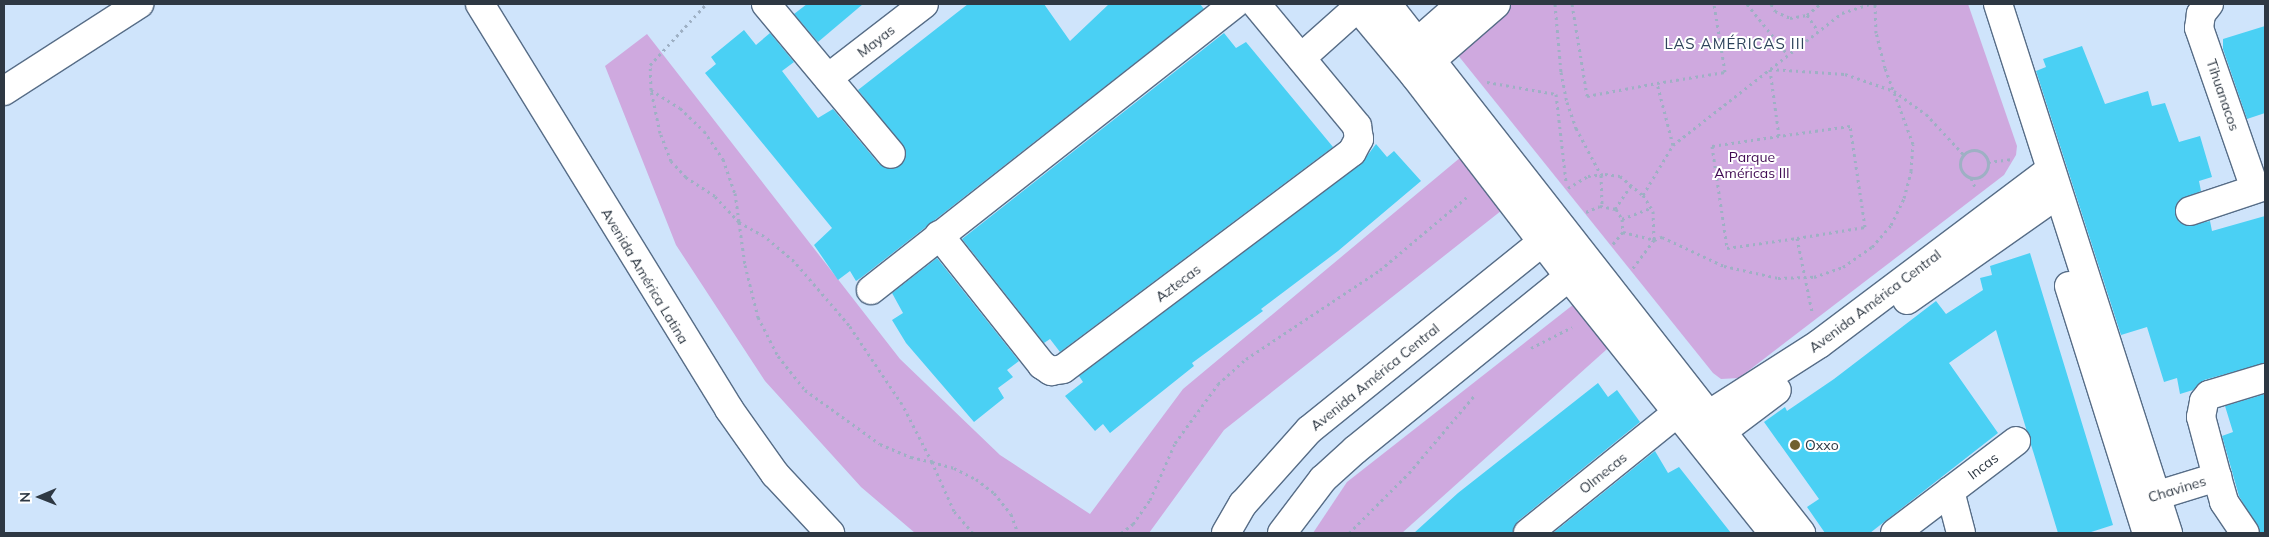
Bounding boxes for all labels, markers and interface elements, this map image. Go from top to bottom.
street label: Mayas [854,21,898,61]
district label: LAS AMÉRICAS III [1663,35,1807,53]
street label: Tihuanacos [2203,57,2243,133]
park label: Parque Américas III [1714,149,1790,182]
street label: Avenida América Latina [598,205,692,347]
street label: Avenida América Central [1806,246,1944,356]
street label: Aztecas [1152,261,1204,305]
street label: Avenida América Central [1307,320,1443,434]
place label: Oxxo [1805,437,1839,453]
marker: Oxxo [1789,439,1801,451]
street label: Olmecas [1576,449,1630,497]
street label: Incas [1964,449,2002,483]
north arrow [15,472,65,522]
street label: Chavines [2146,472,2208,506]
text: N [16,492,34,503]

